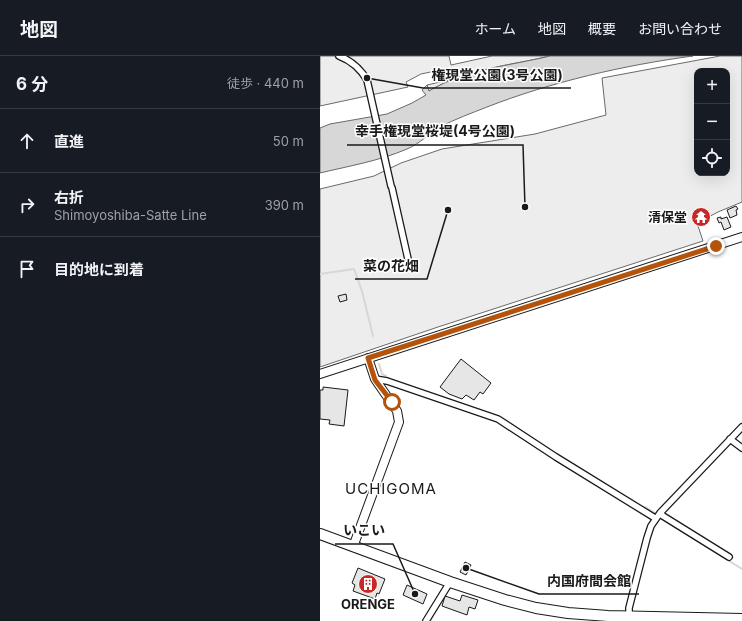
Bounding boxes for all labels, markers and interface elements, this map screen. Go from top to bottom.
text: 地図 [20,18,58,41]
text: ホーム [474,20,516,37]
text: 地図 [538,20,566,37]
text: 概要 [588,20,616,37]
text: お問い合わせ [638,20,722,37]
callout: 権現堂公園(3号公園) [423,62,571,88]
text: 権現堂公園(3号公園) [431,66,563,83]
map controls [694,68,730,176]
button: + [694,68,730,104]
text: 6 分 [16,74,48,94]
text: 徒歩 · 440 m [227,75,304,91]
button: − [694,104,730,140]
callout: 幸手権現堂桜堤(4号公園) [347,119,523,145]
text: 幸手権現堂桜堤(4号公園) [355,122,515,139]
icon: ahead [16,130,38,152]
text: 直進 [54,132,84,151]
text: 50 m [273,133,304,149]
button: locate [694,140,730,176]
text: 右折 [54,188,84,207]
icon: right [16,194,38,216]
text: 390 m [265,197,304,213]
temple icon: 清保堂 [690,206,712,228]
text: Shimoyoshiba-Satte Line [54,207,207,223]
place label: 清保堂 [648,209,687,225]
route end [707,237,725,255]
callout: 菜の花畑 [355,253,427,279]
text: 菜の花畑 [363,257,419,274]
icon: arrive [16,258,38,280]
text: 目的地に到着 [54,260,144,279]
route start [383,393,401,411]
district label: UCHIGOMA [345,479,437,498]
callout: いこい [335,518,393,544]
text: いこい [343,521,385,538]
callout: 内国府間会館 [539,568,639,594]
text: 内国府間会館 [547,572,631,589]
building icon: ORENGE [357,573,379,595]
place label: ORENGE [341,596,395,612]

